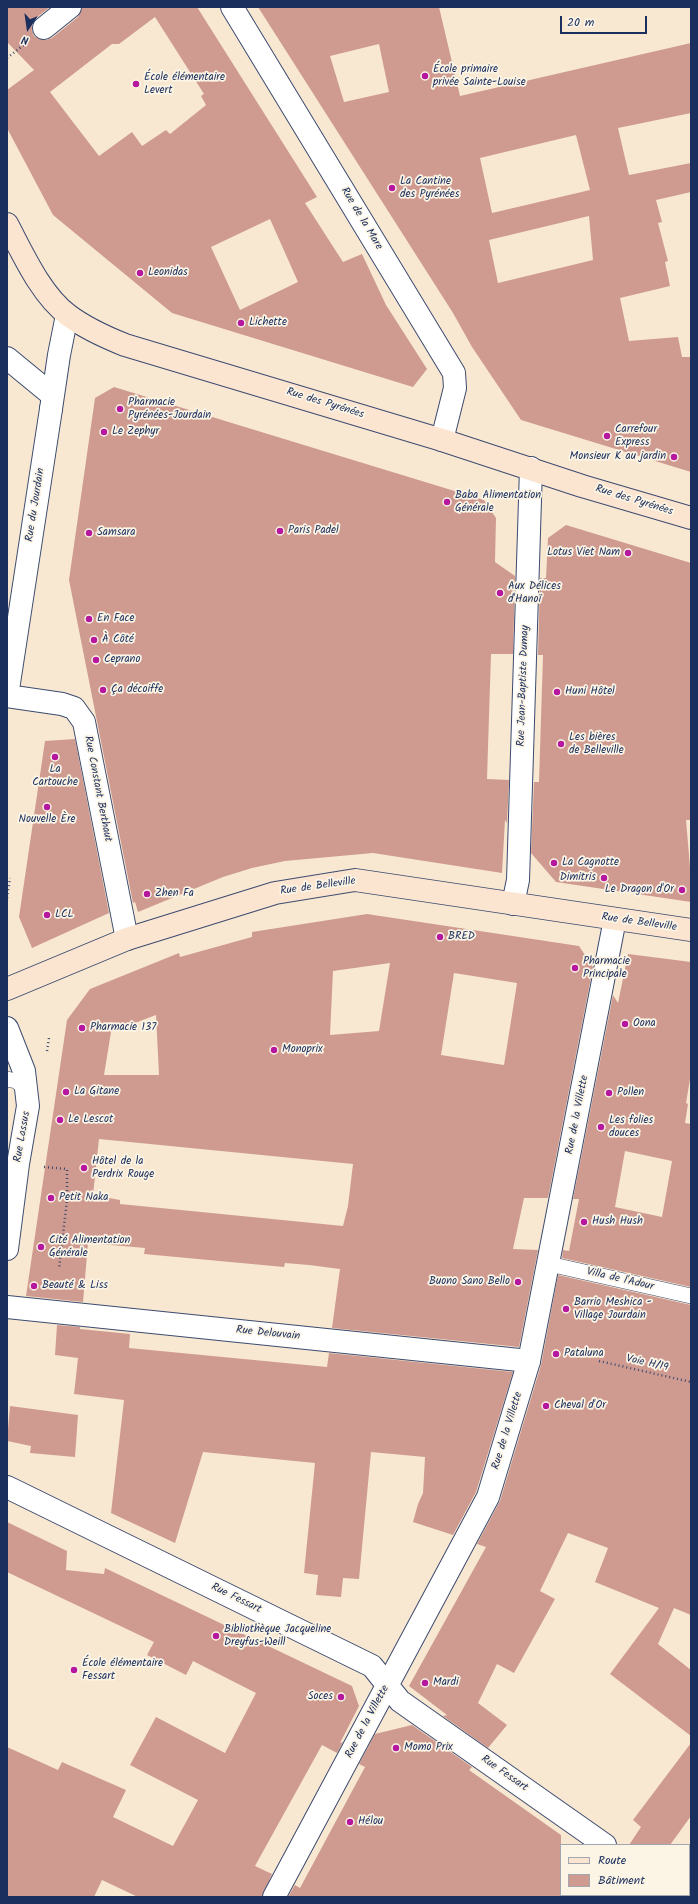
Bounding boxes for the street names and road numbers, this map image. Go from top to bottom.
street label: Rue de la Mare [337,185,385,253]
street label: Rue des Pyrénées [285,386,365,422]
street label: Rue du Jourdain [24,467,48,543]
street label: Rue des Pyrénées [594,483,674,519]
street label: Rue Jean-Baptiste Dumay [515,625,533,747]
street label: Rue Constant Berthaut [80,735,114,843]
street label: Rue de Belleville [280,875,356,899]
street label: Rue de Belleville [601,911,677,935]
street label: Rue de la Villette [564,1074,592,1156]
street label: Rue Lassus [12,1110,34,1164]
street label: Villa de l'Adour [585,1266,655,1294]
street label: Rue Delouvain [235,1324,301,1344]
street label: Voie H/19 [625,1353,669,1375]
street label: Rue de la Villette [490,1391,526,1471]
street label: Rue Fessart [209,1581,263,1617]
street label: Rue de la Villette [343,1683,393,1761]
street label: Rue Fessart [478,1753,530,1795]

